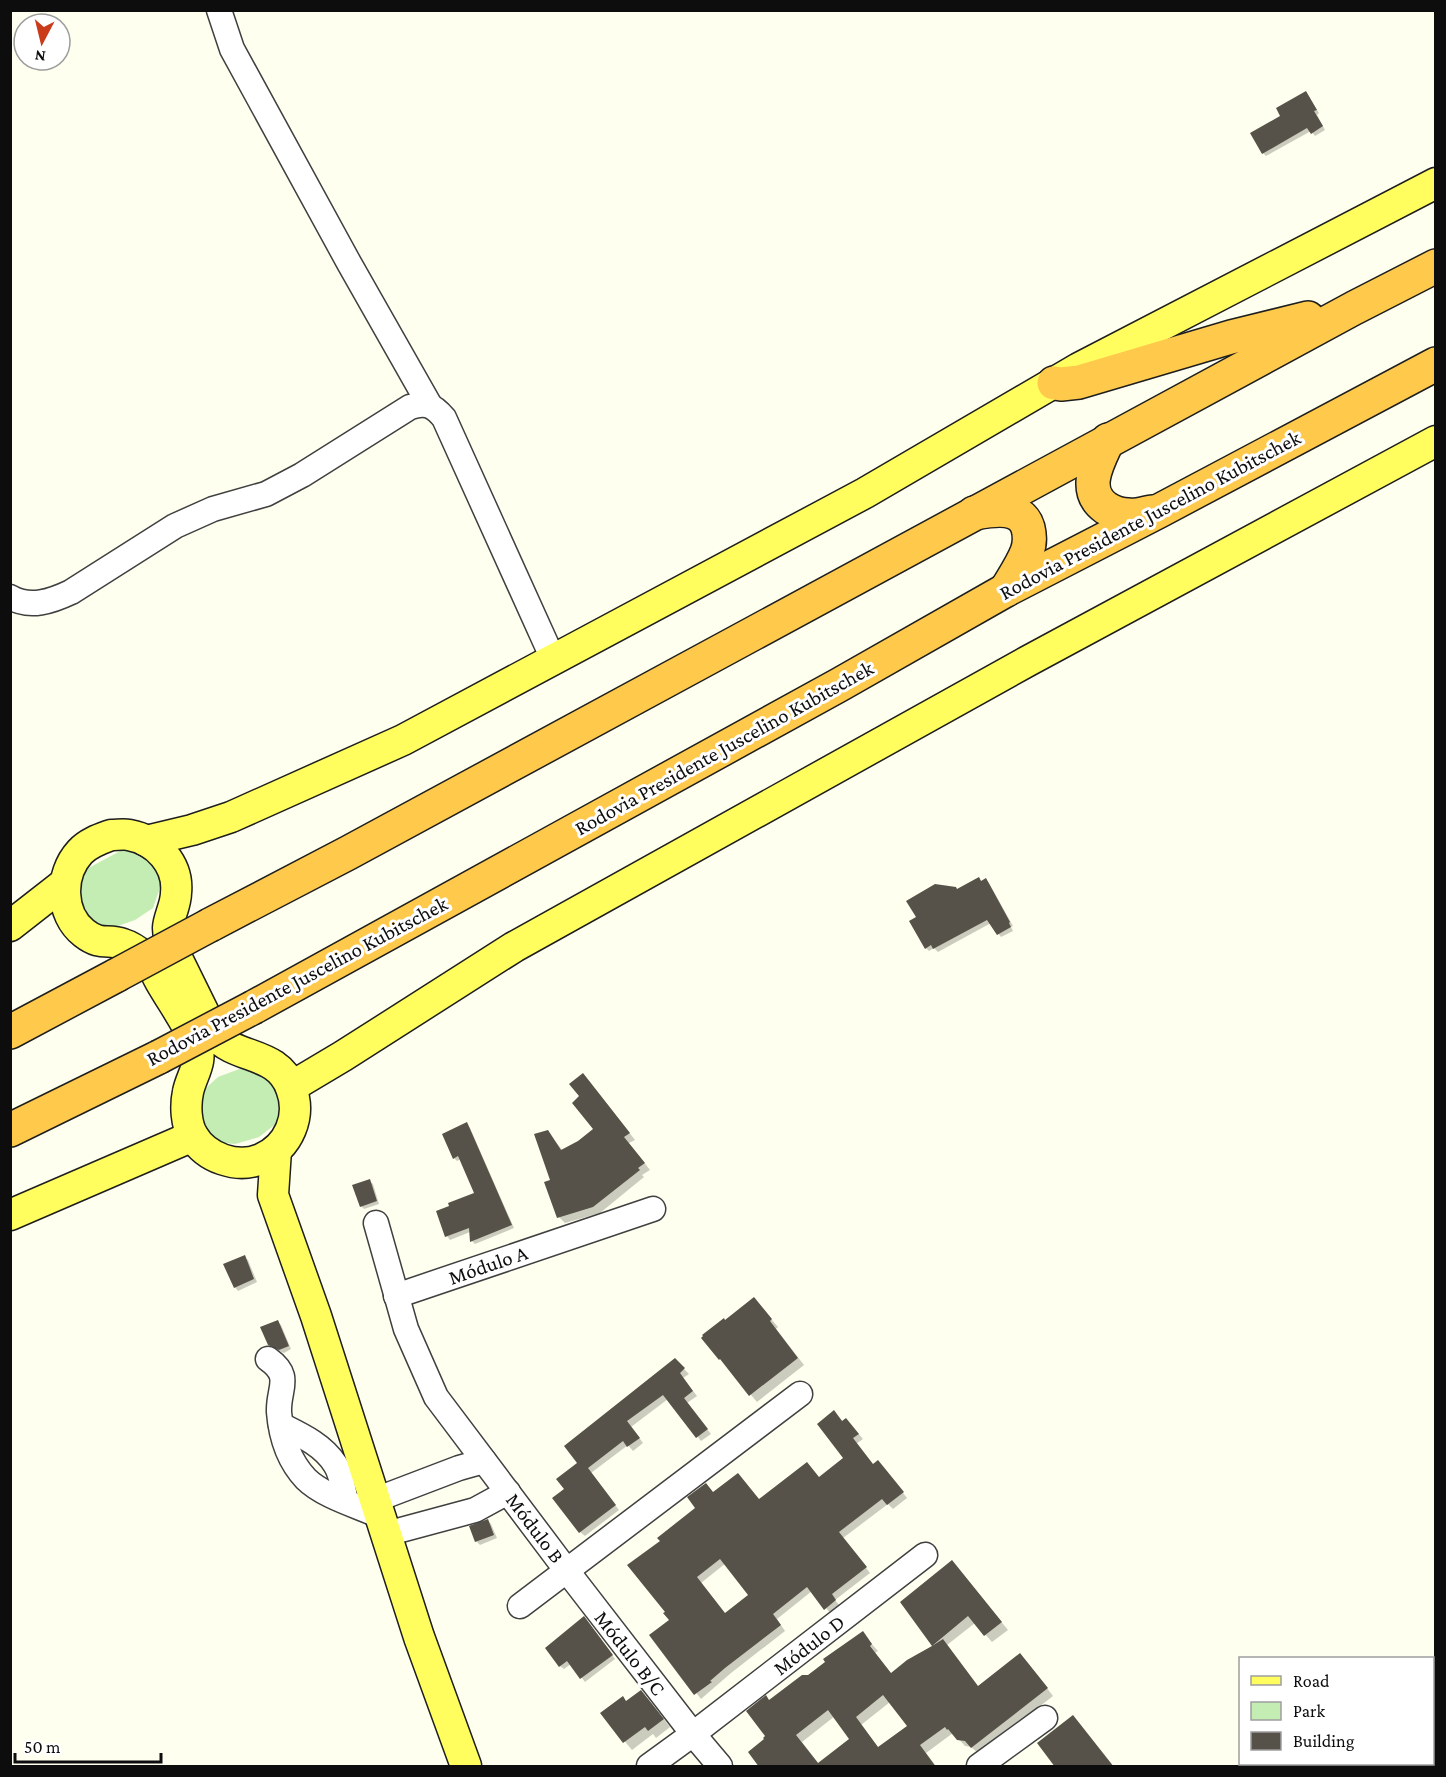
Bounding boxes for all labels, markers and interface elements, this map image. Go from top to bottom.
north arrow [12,12,72,72]
text: N [34,47,47,65]
street label: Rodovia Presidente Juscelino Kubitschek [995,425,1305,605]
street label: Rodovia Presidente Juscelino Kubitschek [571,656,877,840]
street label: Rodovia Presidente Juscelino Kubitschek [142,891,452,1071]
street label: Módulo A [445,1240,531,1290]
street label: Módulo B [501,1488,569,1568]
street label: Módulo B/C [590,1606,670,1700]
street label: Módulo D [769,1610,849,1680]
legend [1239,1657,1434,1765]
text: Road [1293,1671,1330,1691]
text: Park [1293,1701,1325,1721]
scale bar [15,1726,160,1764]
text: Building [1293,1731,1355,1751]
text: 50 m [24,1737,61,1757]

